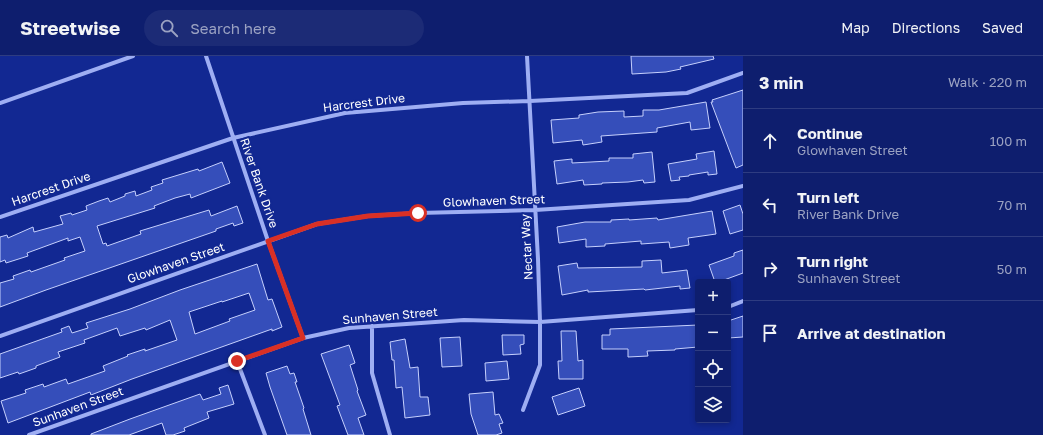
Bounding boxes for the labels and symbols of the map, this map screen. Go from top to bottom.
street label: Harcrest Drive [322,90,406,115]
street label: River Bank Drive [237,136,282,230]
street label: Harcrest Drive [9,168,92,209]
street label: Glowhaven Street [443,191,546,210]
route start [409,204,427,222]
street label: Nectar Way [517,213,536,280]
street label: Glowhaven Street [125,239,227,286]
street label: Sunhaven Street [342,304,438,327]
route end [228,352,246,370]
street label: Sunhaven Street [30,383,125,430]

